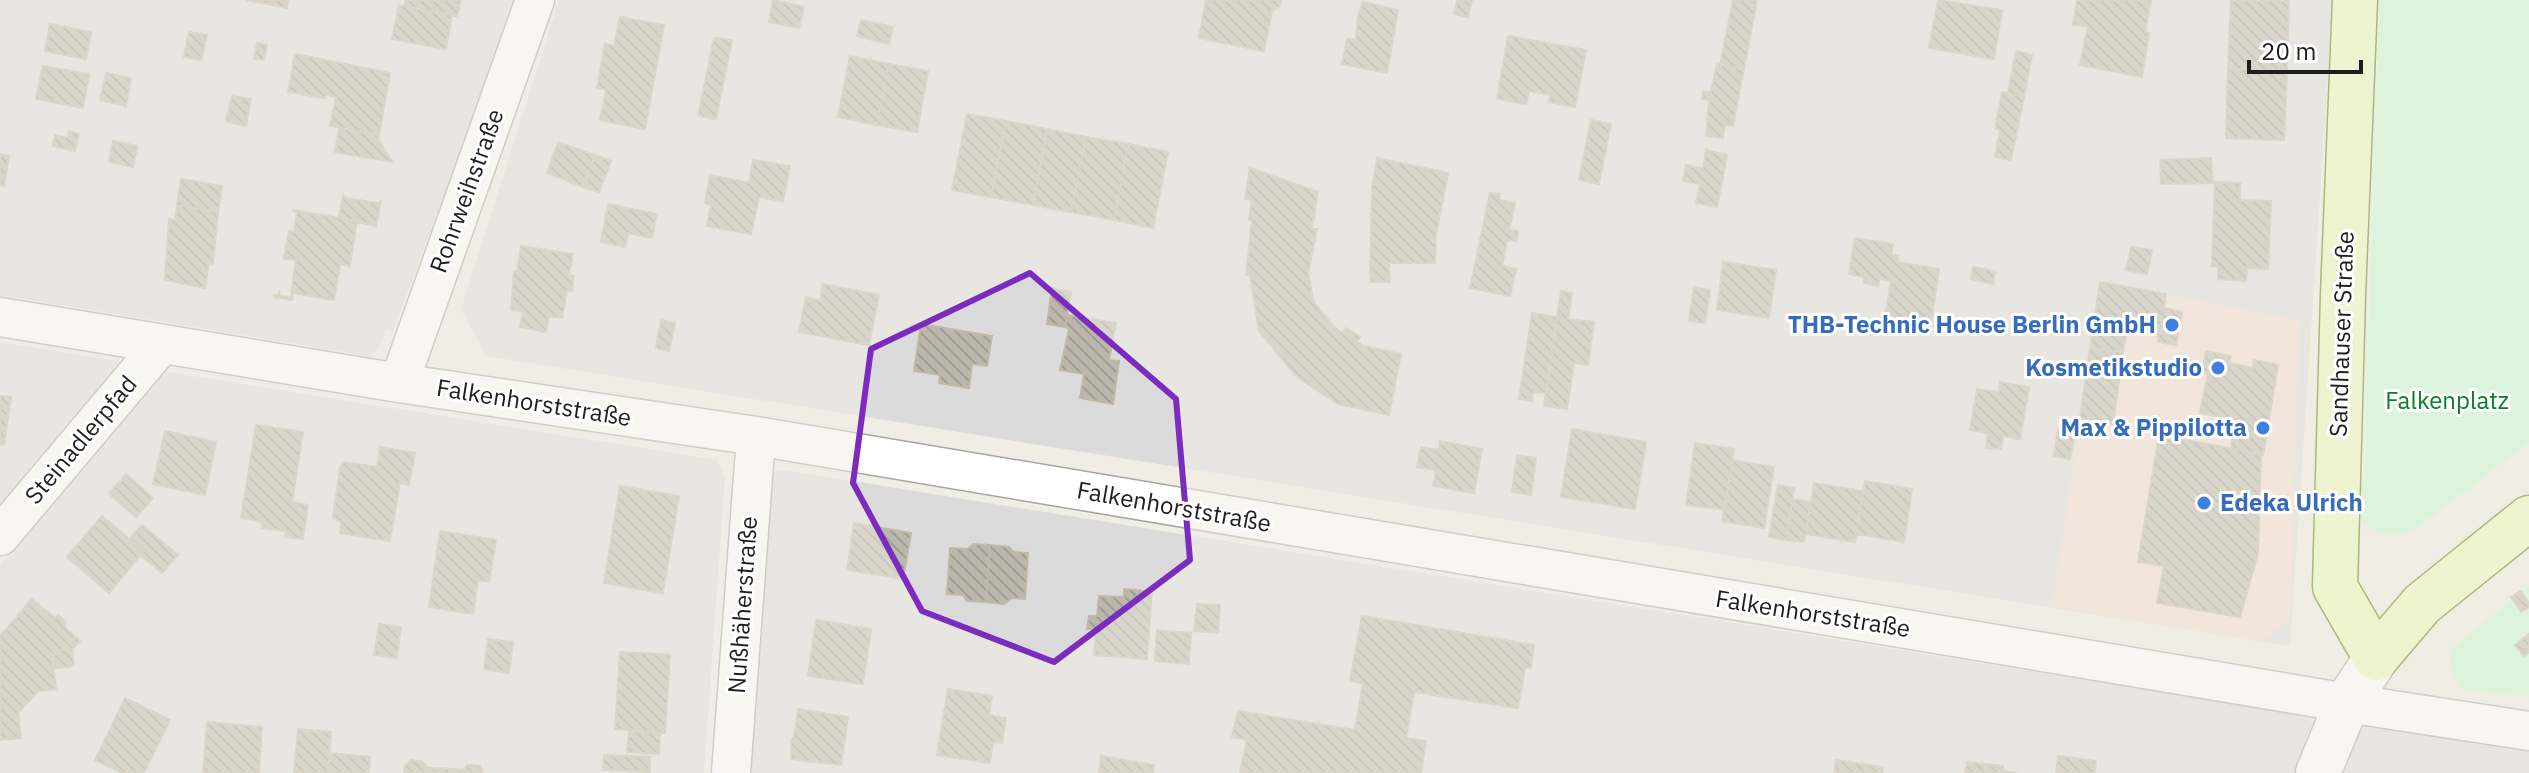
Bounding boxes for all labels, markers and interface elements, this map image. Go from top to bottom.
scale bar [2249,24,2361,74]
text: 20 m [2261,35,2316,67]
street label: Rohrweihstraße [422,104,511,277]
street label: Sandhauser Straße [2321,230,2361,438]
place label: THB-Technic House Berlin GmbH [1788,308,2156,340]
marker: THB-Technic House Berlin GmbH [2163,316,2181,334]
place label: Kosmetikstudio [2025,351,2202,383]
marker: Kosmetikstudio [2209,359,2227,377]
street label: Steinadlerpfad [17,368,143,510]
street label: Falkenhorststraße [435,371,634,433]
park label: Falkenplatz [2385,384,2509,416]
place label: Max & Pippilotta [2060,411,2247,443]
marker: Max & Pippilotta [2254,419,2272,437]
street label: Falkenhorststraße [1075,473,1274,539]
place label: Edeka Ulrich [2220,486,2363,518]
marker: Edeka Ulrich [2195,494,2213,512]
street label: Nußhäherstraße [720,515,764,695]
street label: Falkenhorststraße [1714,582,1913,644]

